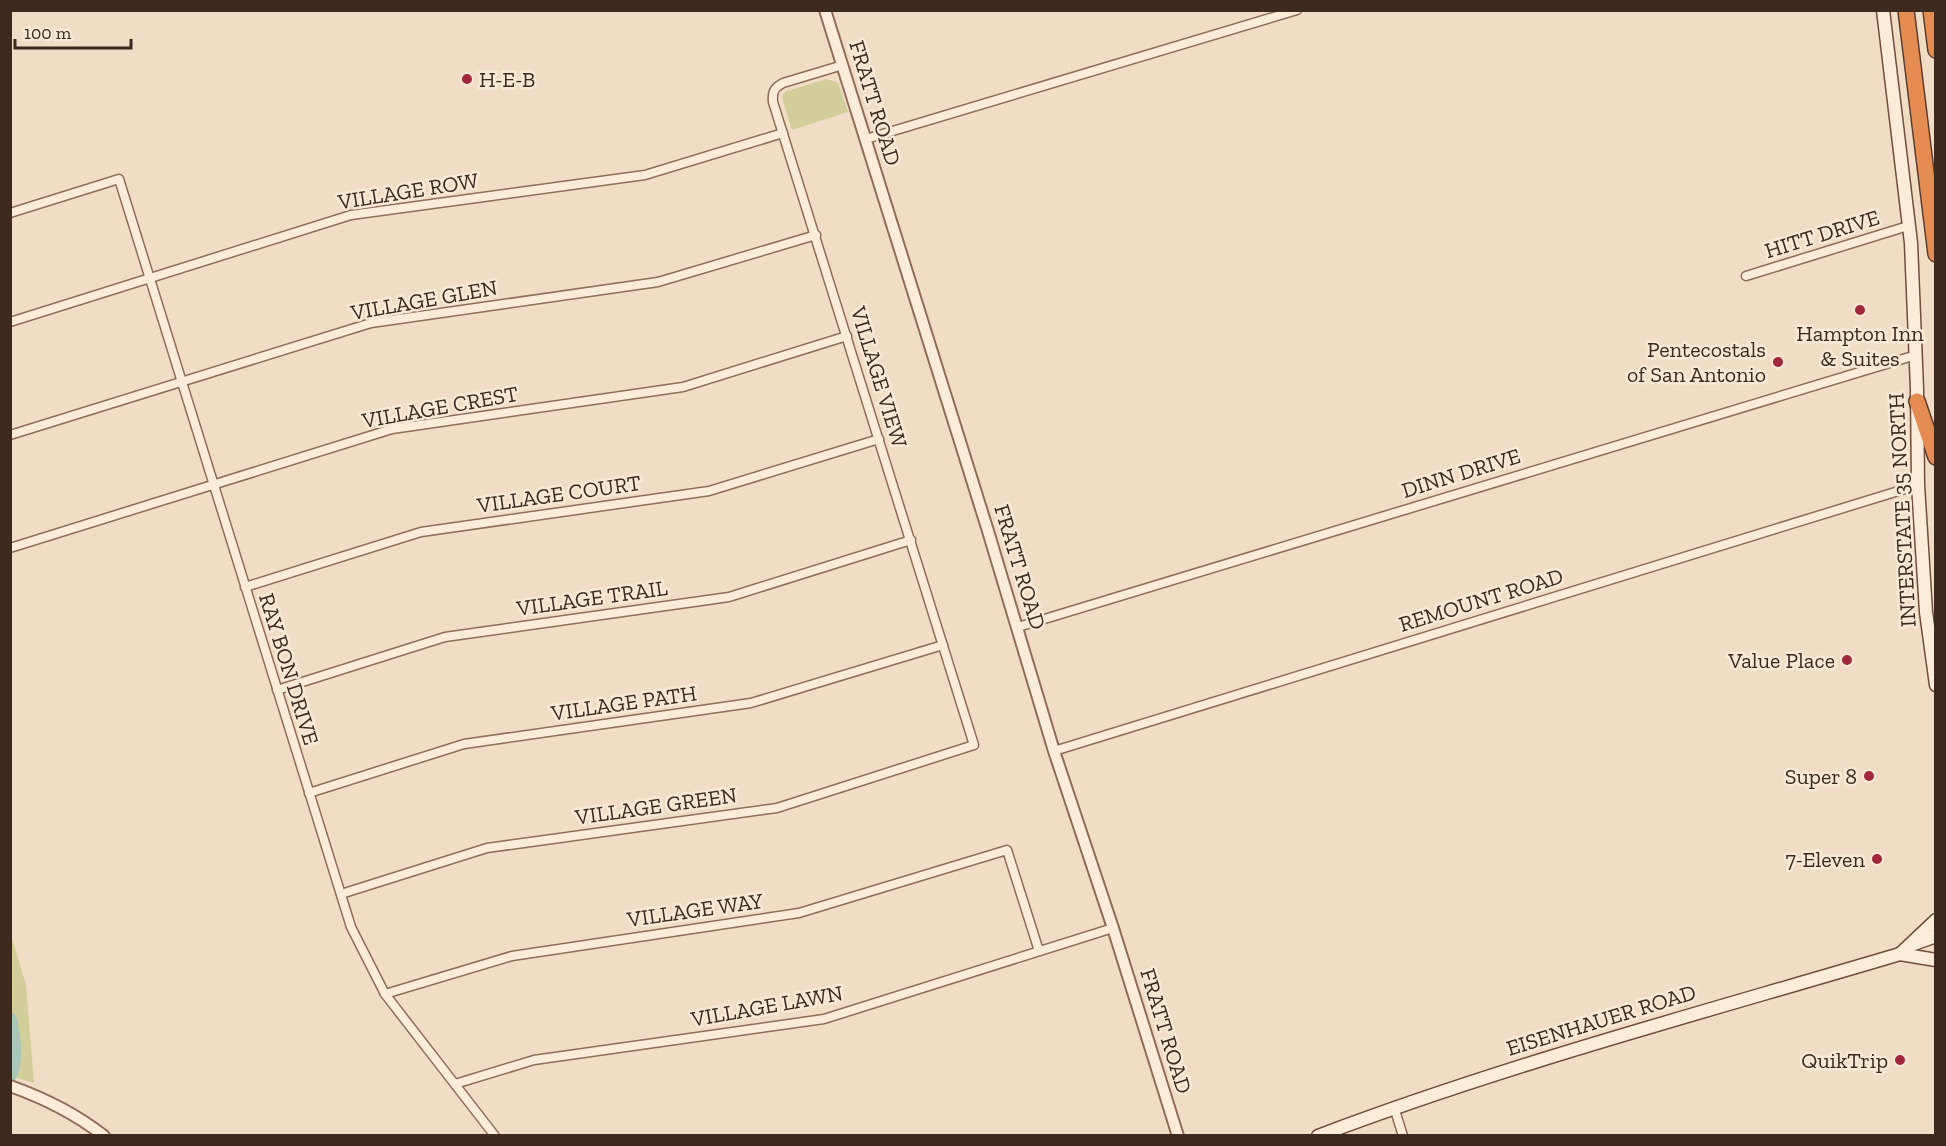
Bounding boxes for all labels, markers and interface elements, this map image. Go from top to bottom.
scale bar [15,12,130,50]
text: 100 m [24,22,72,44]
street label: FRATT ROAD [843,37,907,169]
place label: H-E-B [479,66,535,93]
marker: H-E-B [460,72,474,86]
street label: VILLAGE ROW [335,167,481,216]
street label: HITT DRIVE [1761,204,1883,264]
street label: VILLAGE GLEN [348,274,499,326]
street label: VILLAGE VIEW [844,302,913,451]
marker: Hampton Inn & Suites [1853,303,1867,317]
place label: Hampton Inn & Suites [1796,320,1924,372]
place label: Pentecostals of San Antonio [1627,336,1766,388]
marker: Pentecostals of San Antonio [1771,355,1785,369]
street label: VILLAGE CREST [359,380,521,434]
street label: INTERSTATE 35 NORTH [1882,392,1922,628]
street label: DINN DRIVE [1398,442,1524,504]
street label: VILLAGE COURT [474,469,643,519]
street label: FRATT ROAD [988,501,1052,633]
street label: REMOUNT ROAD [1396,562,1566,638]
street label: VILLAGE TRAIL [514,574,669,622]
street label: RAY BON DRIVE [253,590,325,748]
place label: Value Place [1727,647,1835,674]
marker: Value Place [1840,653,1854,667]
street label: VILLAGE PATH [548,679,699,727]
place label: Super 8 [1785,763,1857,790]
marker: Super 8 [1862,769,1876,783]
street label: VILLAGE GREEN [572,781,739,831]
place label: 7-Eleven [1786,846,1865,873]
marker: 7-Eleven [1870,852,1884,866]
street label: VILLAGE WAY [624,887,765,933]
street label: FRATT ROAD [1134,965,1198,1097]
street label: EISENHAUER ROAD [1503,978,1699,1062]
street label: VILLAGE LAWN [688,979,845,1033]
place label: QuikTrip [1801,1047,1888,1074]
marker: QuikTrip [1893,1053,1907,1067]

